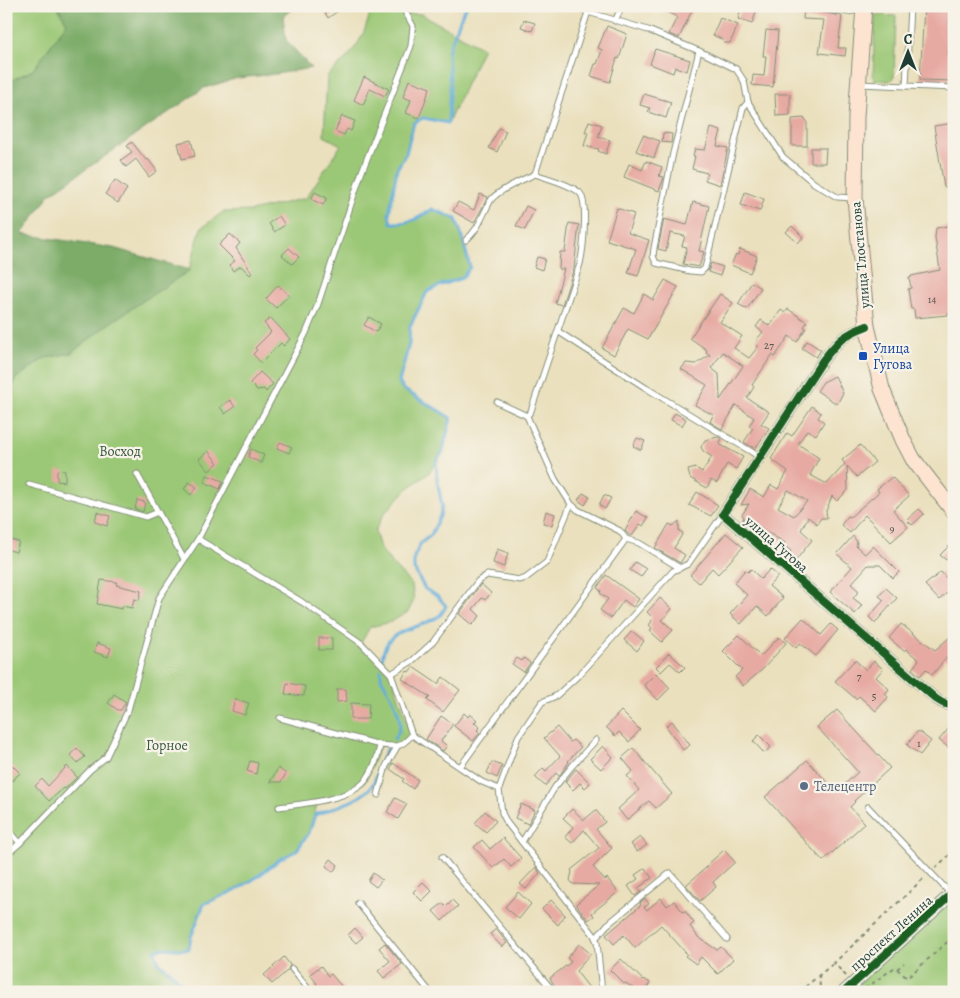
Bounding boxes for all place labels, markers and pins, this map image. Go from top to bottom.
place label: Улица Гугова [873,339,913,374]
marker: Улица Гугова [857,350,869,362]
place label: Телецентр [814,777,876,796]
marker: Телецентр [798,780,810,792]

